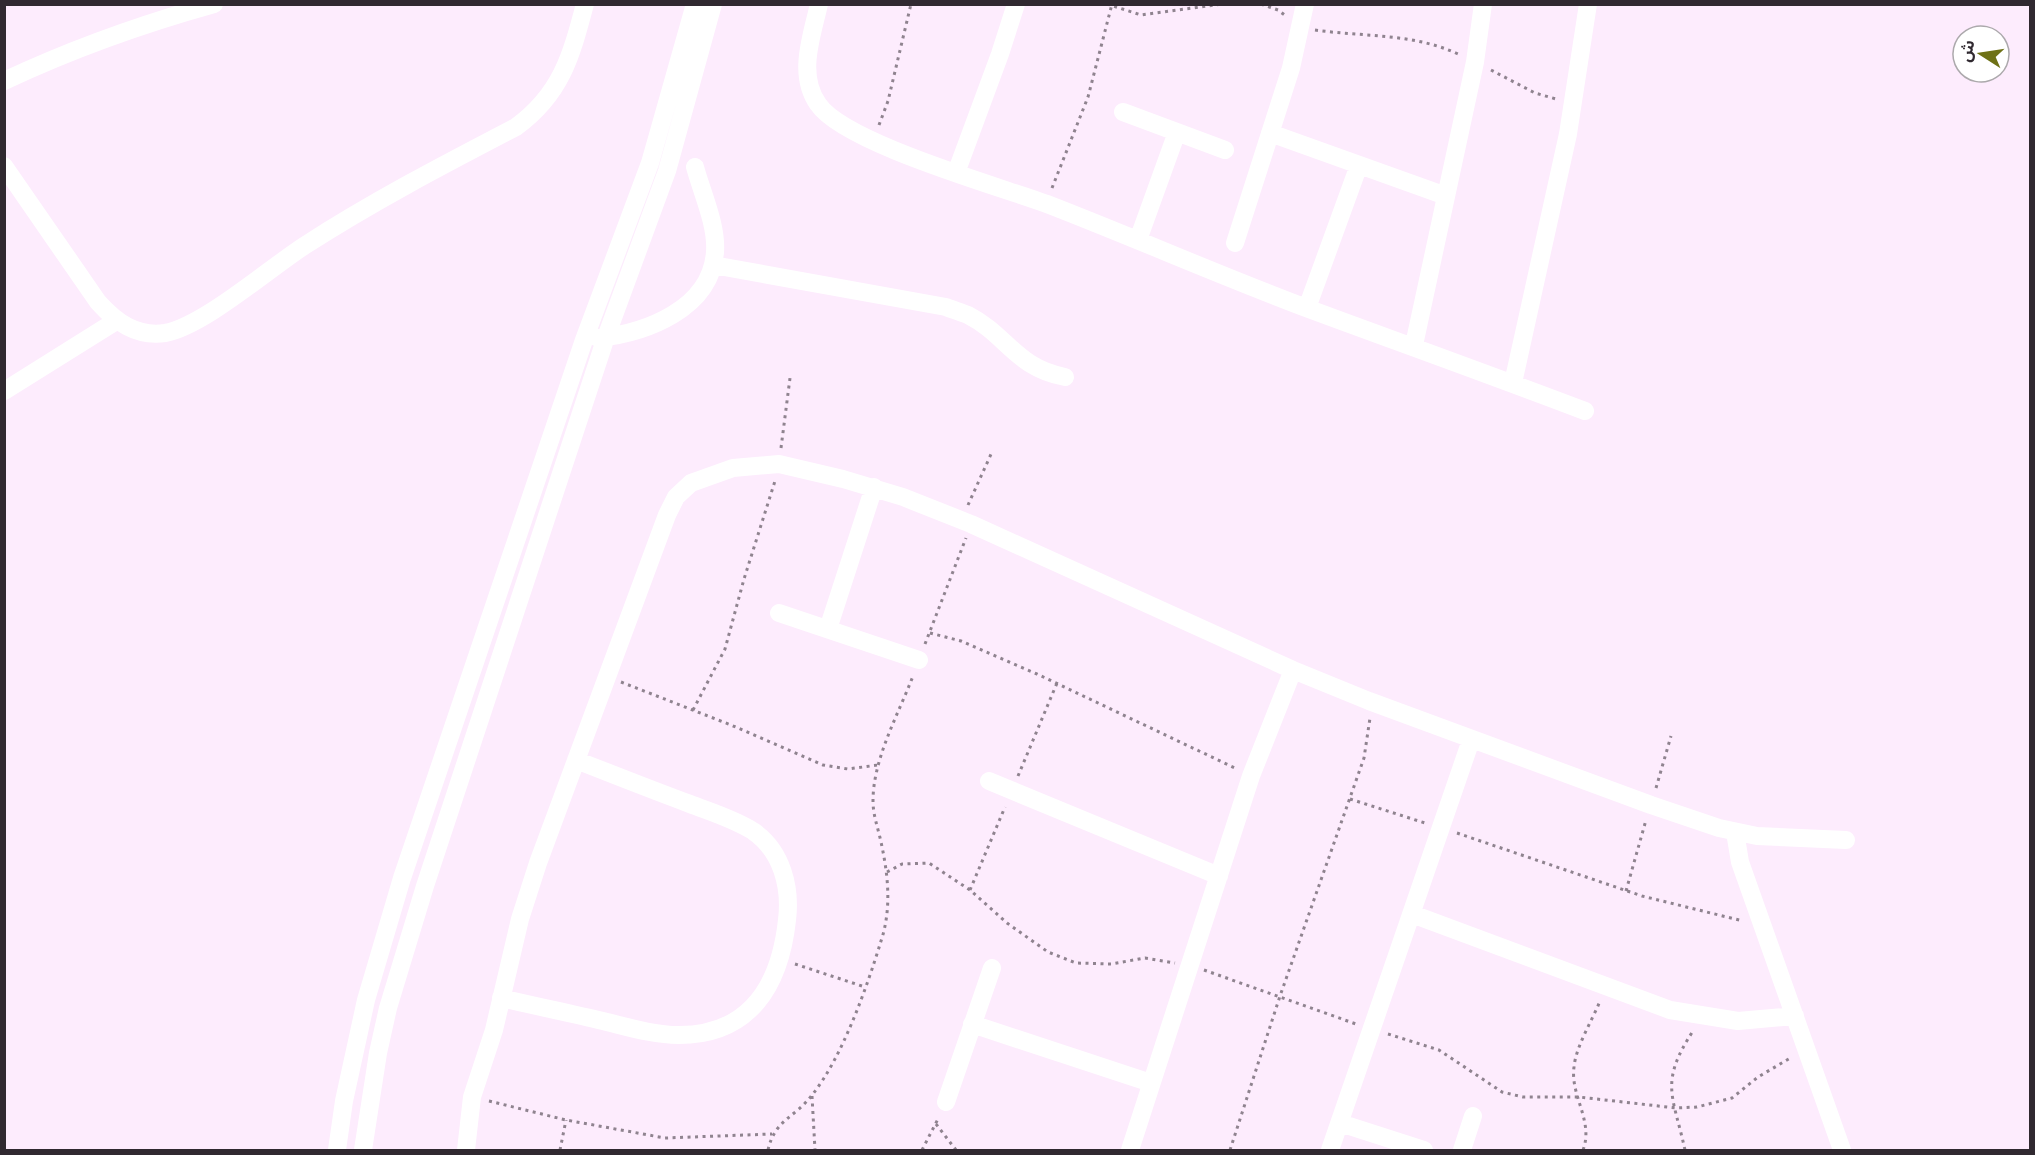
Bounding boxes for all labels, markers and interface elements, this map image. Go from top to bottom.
north arrow [1951,24,2011,84]
text: ش [1954,38,1978,64]

